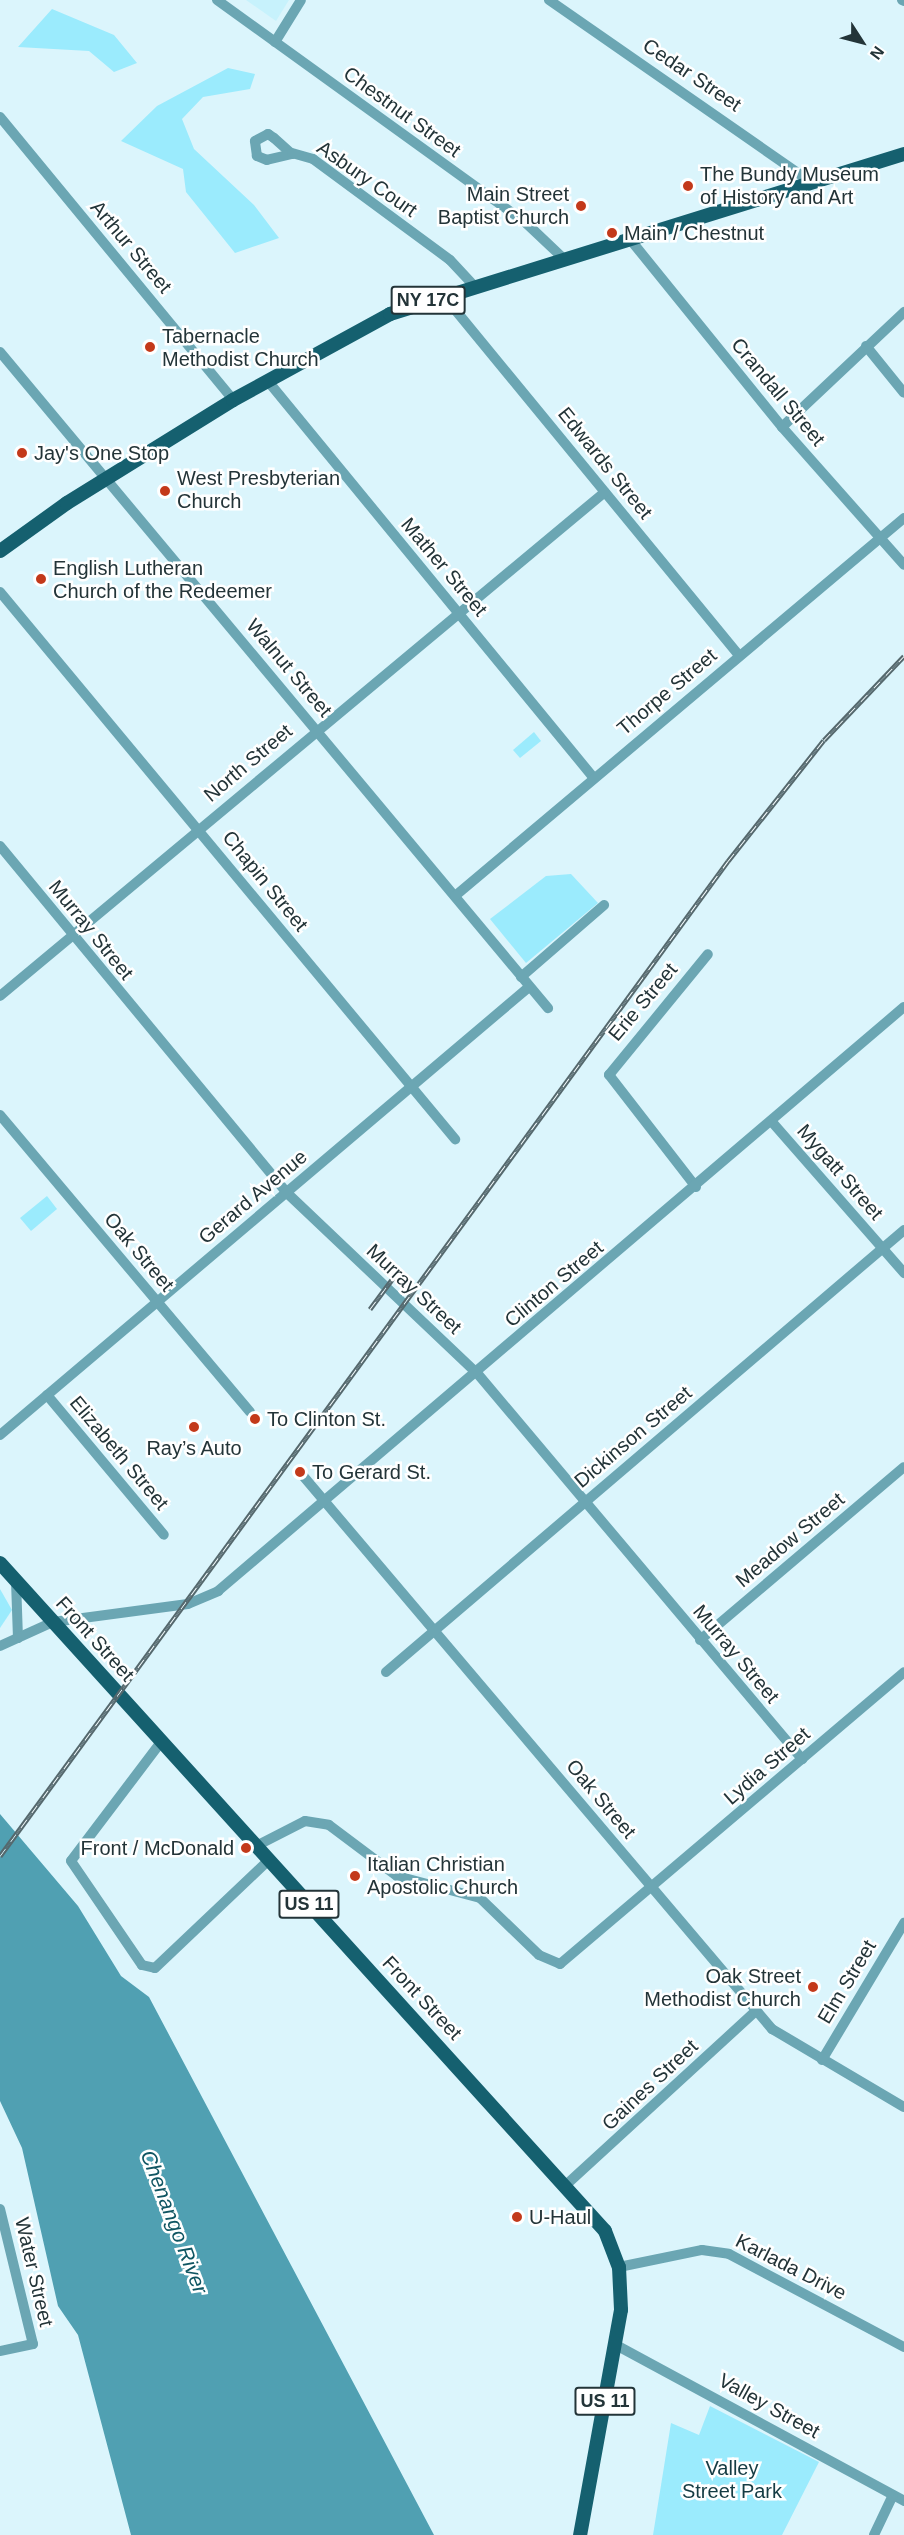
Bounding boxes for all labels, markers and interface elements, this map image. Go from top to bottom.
north arrow [832,12,892,72]
street label: Cedar Street [638,33,746,117]
text: N [867,43,887,63]
street label: Chestnut Street [339,61,465,163]
street label: Asbury Court [312,136,422,222]
place label: The Bundy Museum of History and Art [700,162,879,209]
marker: The Bundy Museum of History and Art [681,179,695,193]
place label: Main Street Baptist Church [438,183,569,230]
street label: Arthur Street [85,196,177,298]
marker: Main Street Baptist Church [574,199,588,213]
place label: Main / Chestnut [624,221,764,245]
marker: Main / Chestnut [605,226,619,240]
road number: NY 17C [389,285,467,315]
place label: Tabernacle Methodist Church [162,324,319,371]
street label: Crandall Street [726,333,830,451]
marker: Tabernacle Methodist Church [143,340,157,354]
street label: Edwards Street [553,402,657,524]
place label: Jay's One Stop [34,441,169,465]
marker: Jay's One Stop [15,446,29,460]
place label: West Presbyterian Church [177,467,340,514]
marker: West Presbyterian Church [158,484,172,498]
street label: Mather Street [396,513,492,621]
place label: English Lutheran Church of the Redeemer [53,556,272,603]
marker: English Lutheran Church of the Redeemer [34,572,48,586]
street label: Walnut Street [241,614,337,722]
street label: Thorpe Street [612,644,722,740]
street label: North Street [199,719,297,807]
street label: Chapin Street [217,826,313,936]
street label: Murray Street [44,875,138,985]
street label: Erie Street [603,958,683,1046]
street label: Mygatt Street [792,1119,888,1225]
street label: Gerard Avenue [193,1144,313,1250]
street label: Oak Street [99,1208,179,1296]
street label: Clinton Street [500,1236,608,1332]
street label: Murray Street [362,1239,466,1339]
street label: Dickinson Street [570,1381,696,1493]
street label: Elizabeth Street [64,1391,174,1515]
place label: To Clinton St. [267,1407,386,1431]
marker: To Clinton St. [248,1412,262,1426]
marker: Ray’s Auto [187,1420,201,1434]
place label: Ray’s Auto [146,1436,242,1460]
place label: To Gerard St. [312,1460,431,1484]
marker: To Gerard St. [293,1465,307,1479]
street label: Meadow Street [731,1488,849,1592]
street label: Front Street [51,1592,139,1686]
street label: Murray Street [688,1600,784,1708]
street label: Lydia Street [719,1722,815,1810]
street label: Oak Street [561,1755,641,1843]
place label: Front / McDonald [81,1836,234,1860]
marker: Front / McDonald [239,1841,253,1855]
place label: Italian Christian Apostolic Church [367,1852,518,1899]
marker: Italian Christian Apostolic Church [348,1869,362,1883]
road number: US 11 [278,1889,340,1919]
street label: Elm Street [813,1936,881,2028]
street label: Front Street [377,1951,467,2045]
place label: Oak Street Methodist Church [644,1964,801,2011]
marker: Oak Street Methodist Church [806,1980,820,1994]
street label: Gaines Street [597,2035,703,2135]
water label: Chenango River [135,2147,213,2297]
place label: U-Haul [529,2205,591,2229]
marker: U-Haul [510,2210,524,2224]
street label: Water Street [10,2215,58,2329]
street label: Karlada Drive [732,2229,850,2305]
street label: Valley Street [714,2368,824,2444]
road number: US 11 [574,2386,636,2416]
park label: Valley Street Park [682,2457,782,2504]

